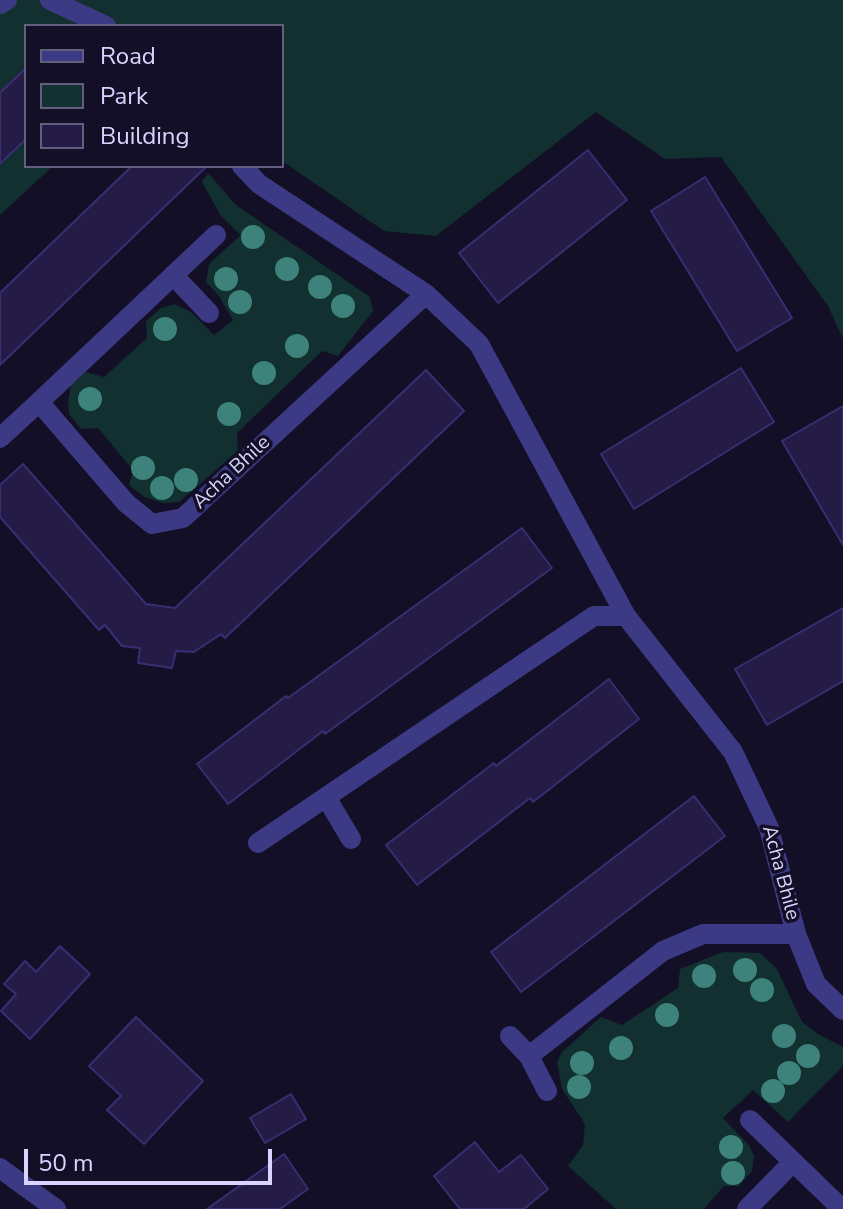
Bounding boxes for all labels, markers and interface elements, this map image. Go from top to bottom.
legend [24,24,284,168]
text: Road [100,40,156,72]
text: Park [100,80,148,112]
text: Building [100,120,190,152]
street label: Acha Bhile [188,431,276,515]
street label: Acha Bhile [756,823,804,923]
scale bar [28,1133,276,1183]
text: 50 m [38,1147,94,1179]

